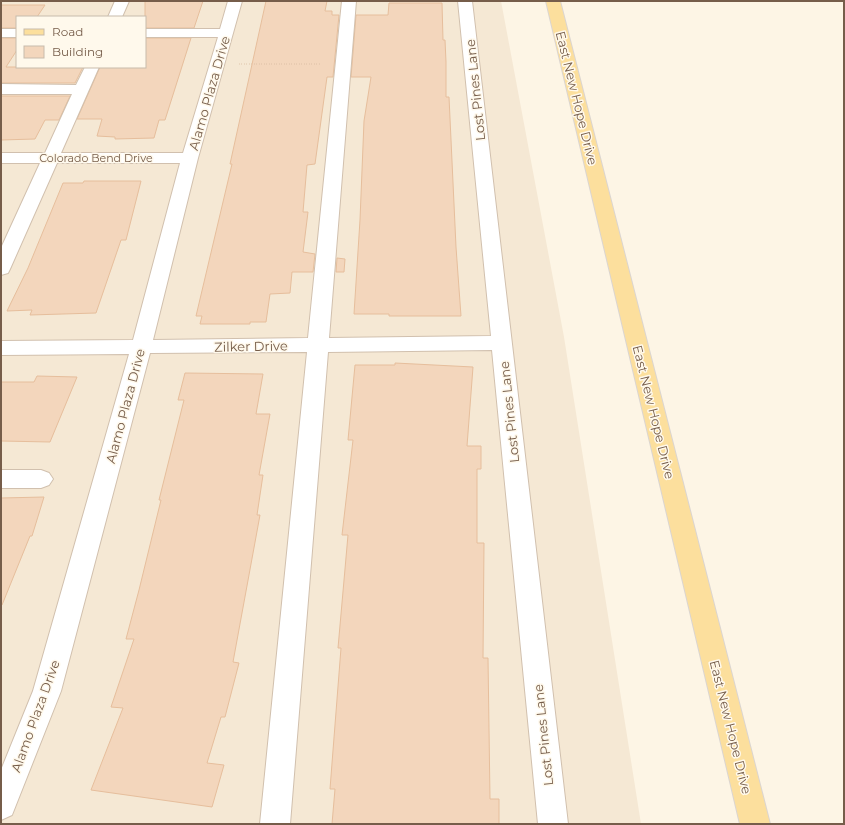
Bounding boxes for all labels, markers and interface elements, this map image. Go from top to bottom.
legend [16,16,146,68]
text: Road [52,24,83,39]
street label: East New Hope Drive [553,29,601,167]
street label: Alamo Plaza Drive [185,34,233,152]
street label: Lost Pines Lane [462,38,488,142]
text: Building [52,44,103,59]
street label: Colorado Bend Drive [39,151,153,165]
street label: Zilker Drive [214,337,288,355]
street label: East New Hope Drive [630,343,678,481]
street label: Alamo Plaza Drive [102,347,148,465]
street label: Lost Pines Lane [496,360,522,464]
street label: Alamo Plaza Drive [7,658,63,774]
street label: East New Hope Drive [707,658,755,796]
street label: Lost Pines Lane [530,683,556,787]

